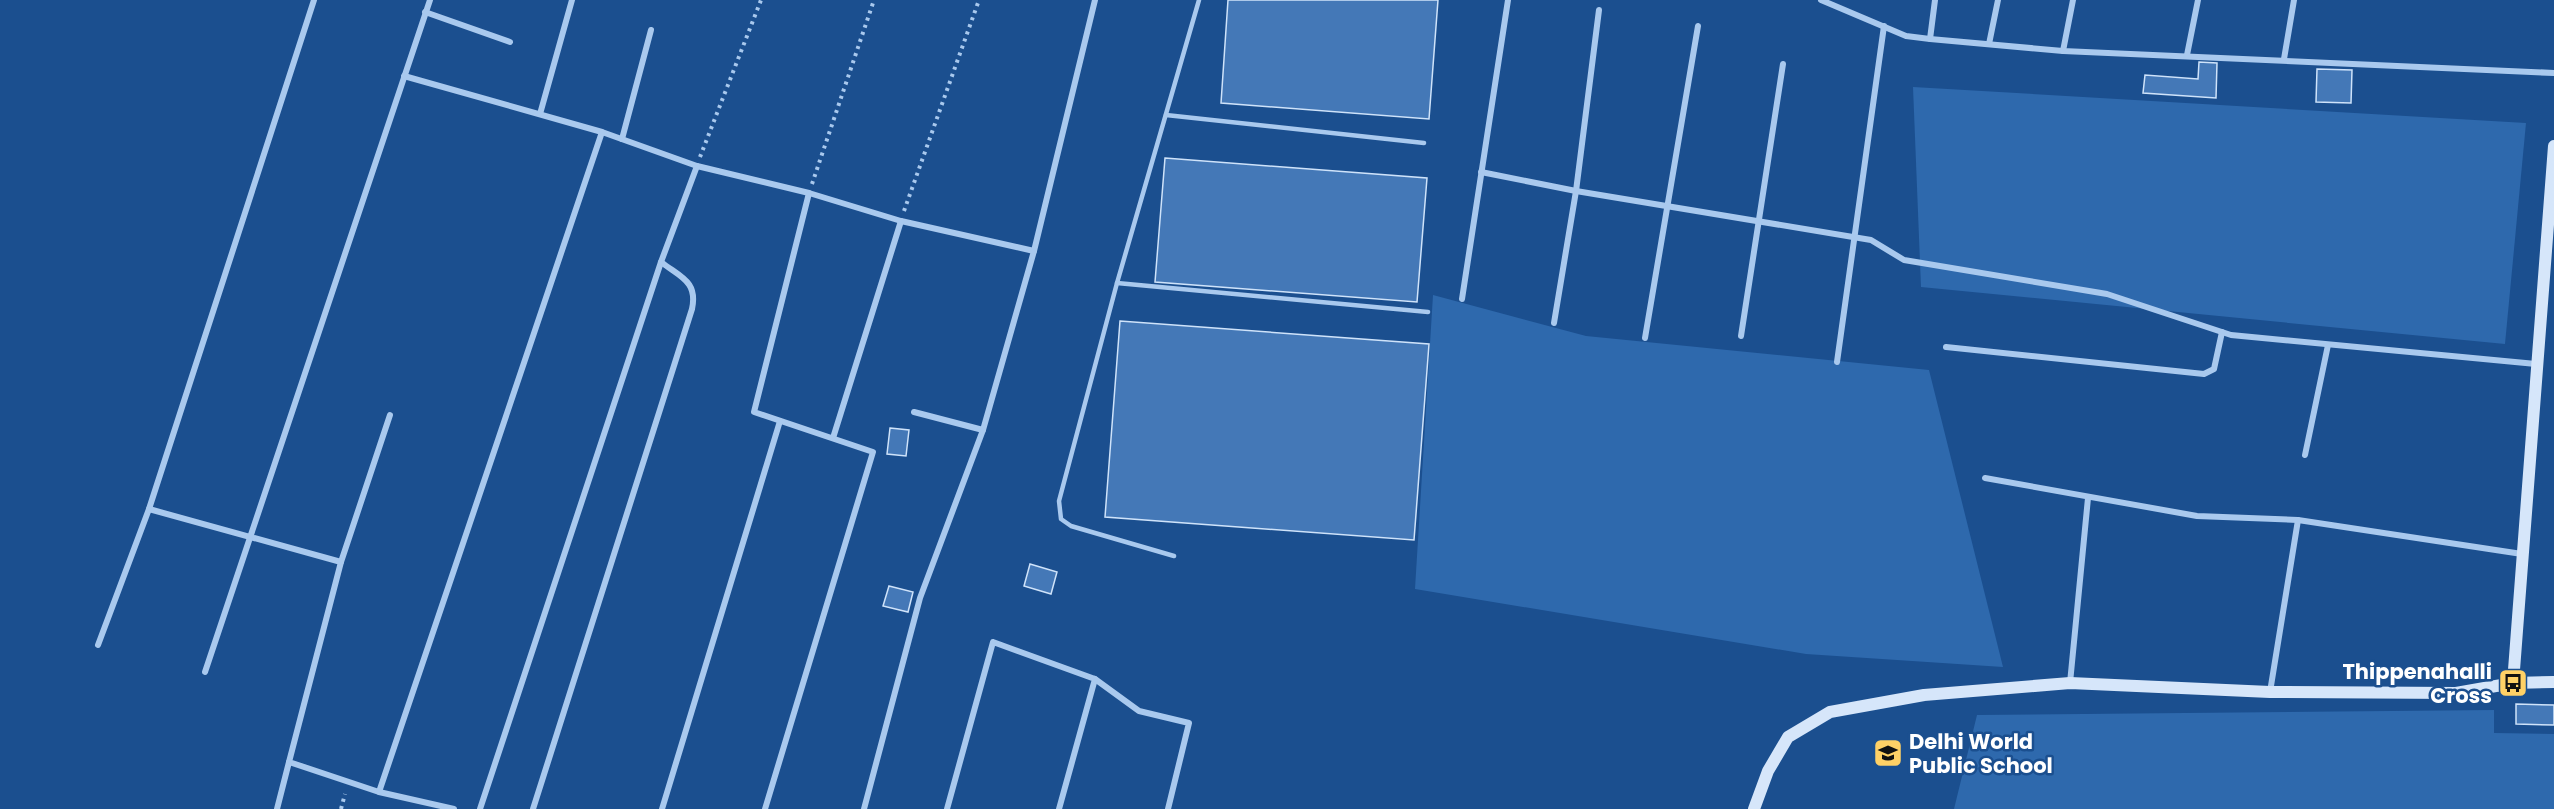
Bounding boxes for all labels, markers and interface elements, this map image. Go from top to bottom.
place label: Thippenahalli Cross [2342,657,2492,710]
bus stop icon: Thippenahalli Cross [2497,667,2529,699]
place label: Delhi World Public School [1909,727,2053,780]
school or university icon: Delhi World Public School [1872,737,1904,769]

